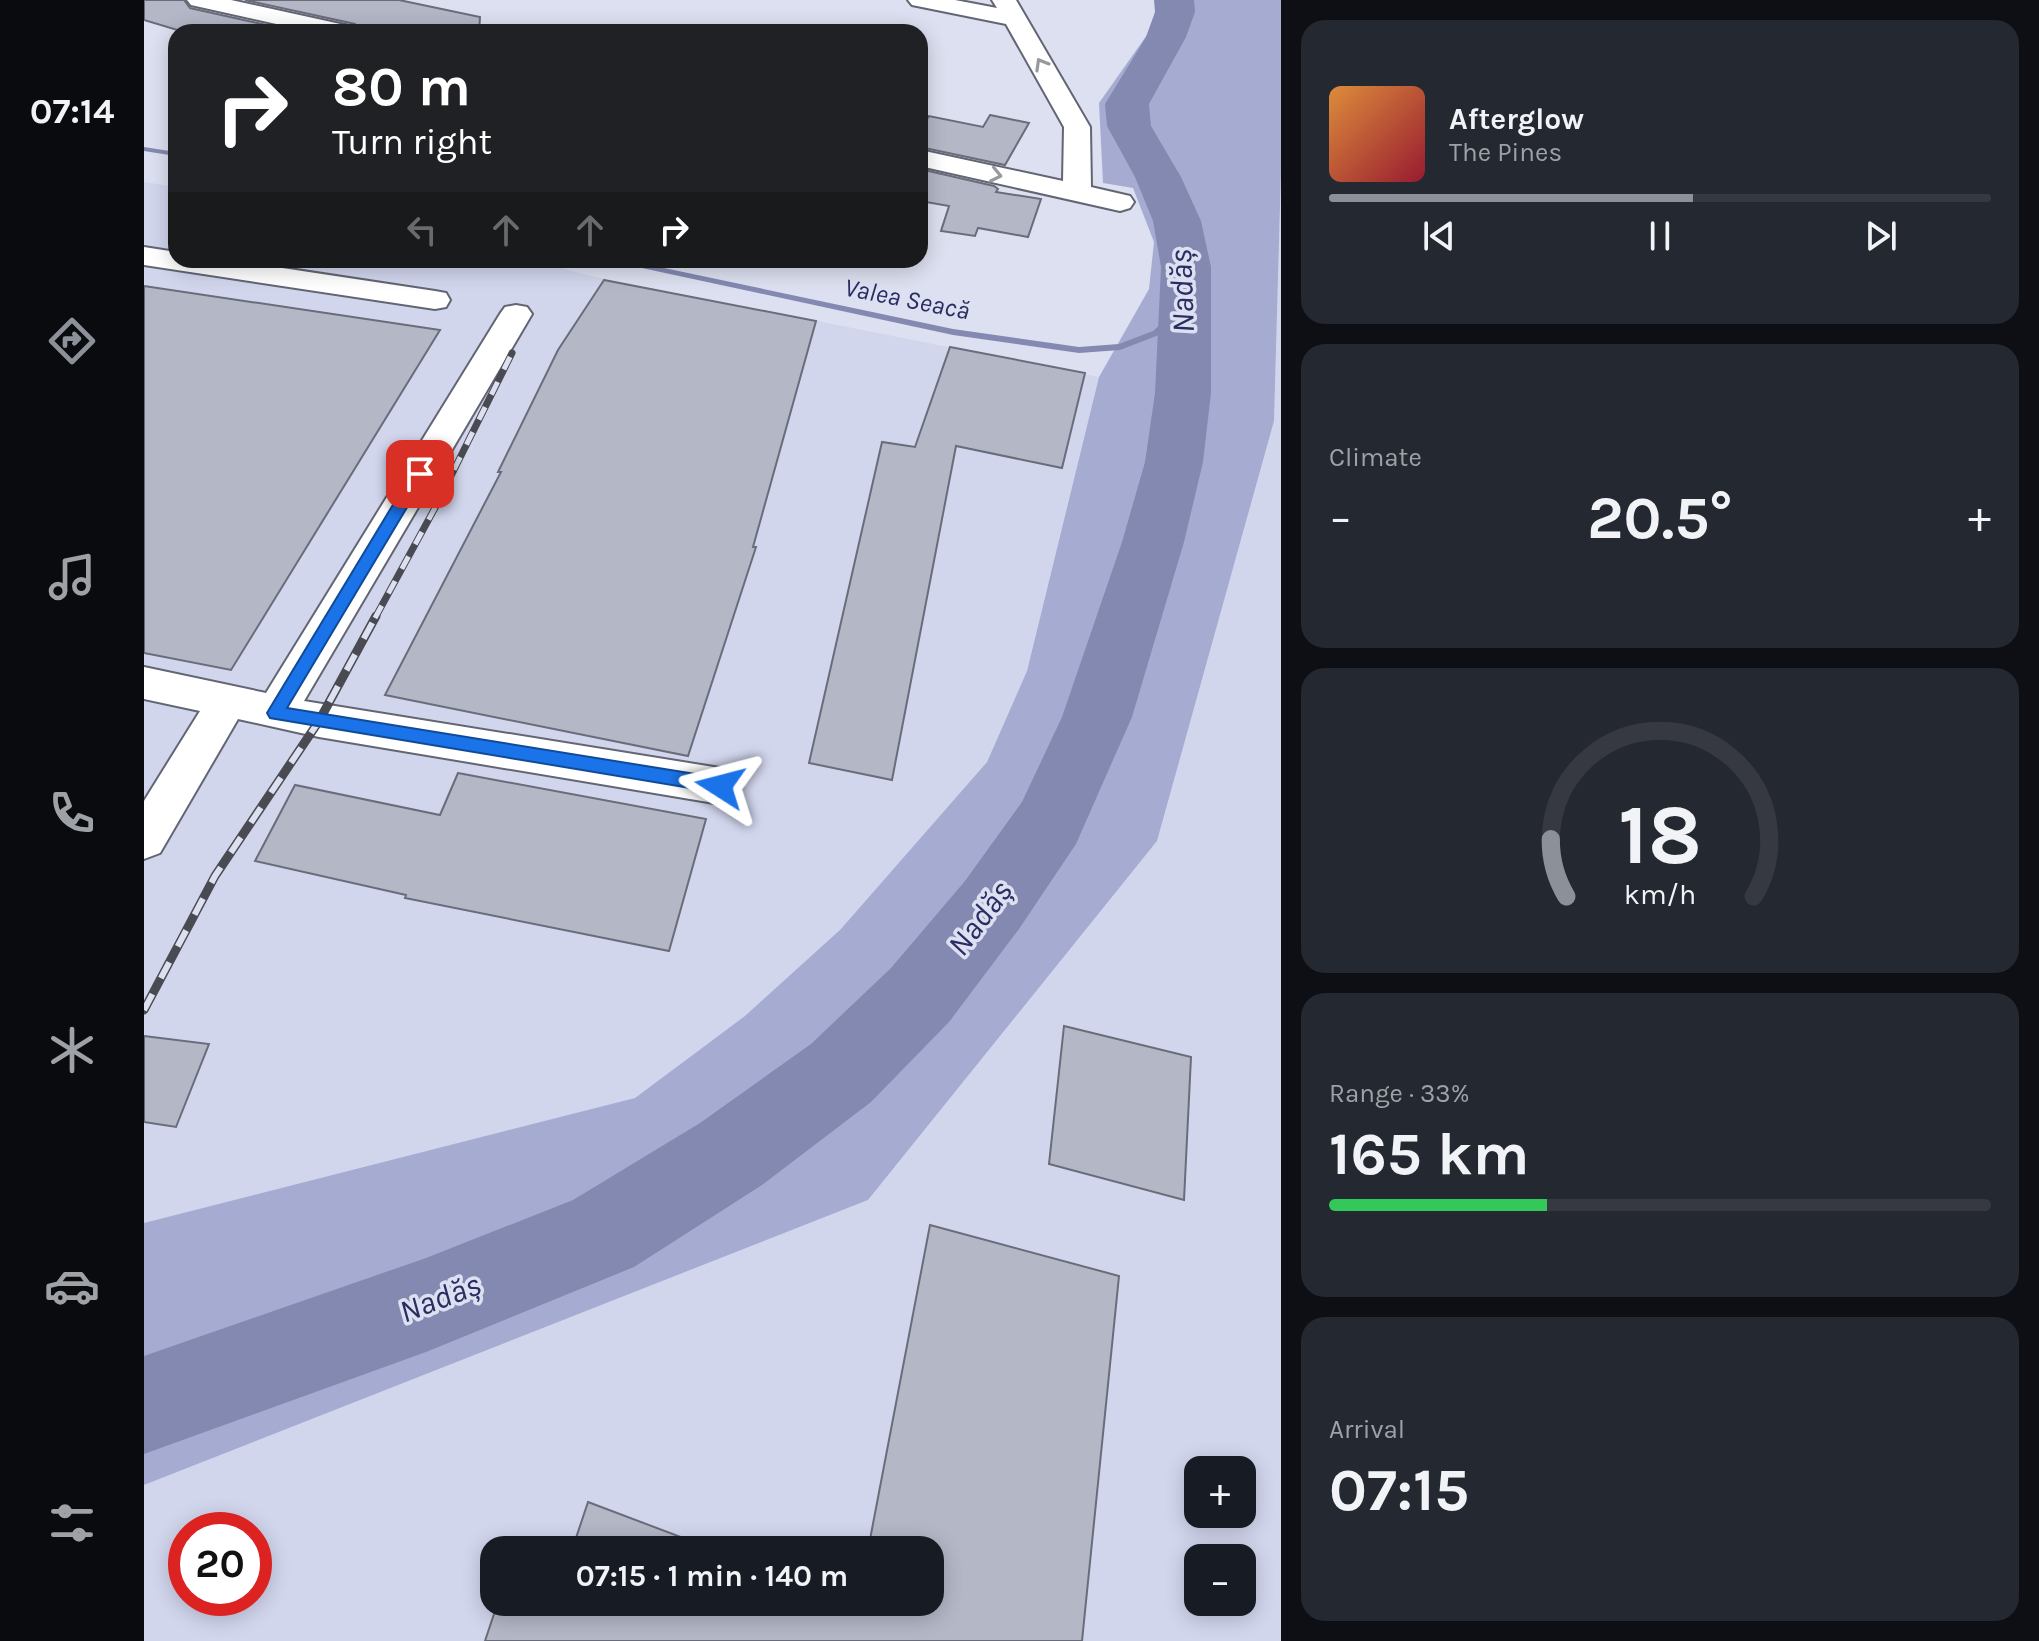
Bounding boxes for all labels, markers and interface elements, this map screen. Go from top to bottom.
text: 80 m [332,54,471,119]
icon: right [200,56,304,160]
one-way arrow [1035,58,1051,72]
text: 07:14 [30,90,114,132]
text: Afterglow [1449,101,1584,137]
text: Turn right [332,121,492,163]
text: The Pines [1449,137,1562,168]
one-way arrow [989,166,1003,183]
icon: left [400,208,444,252]
icon: ahead [484,208,528,252]
icon: ahead [568,208,612,252]
icon: right [652,208,696,252]
icon: previous [1417,214,1461,258]
icon: pause [1638,214,1682,258]
icon: next [1859,214,1903,258]
water label: Nadăș [1162,248,1202,334]
water label: Valea Seacă [842,272,972,326]
icon: directions [44,313,100,369]
pin [386,440,454,508]
text: Climate [1329,442,1422,473]
icon: arrive [398,452,442,496]
text: 20.5° [1587,483,1733,553]
text: − [1329,492,1352,543]
text: + [1968,492,1991,543]
icon: music [44,549,100,605]
position arrow [678,744,762,828]
icon: phone [44,785,100,841]
text: 18 [1618,786,1702,883]
water label: Nadăș [940,873,1020,963]
text: km/h [1624,878,1696,911]
icon: climate [44,1022,100,1078]
text: Range · 33% [1329,1078,1470,1109]
text: 165 km [1329,1119,1529,1189]
icon: car [44,1258,100,1314]
water label: Nadăș [394,1266,486,1330]
text: Arrival [1329,1414,1405,1445]
text: 07:15 [1329,1455,1469,1525]
map controls [1184,1456,1256,1616]
button: + [1184,1456,1256,1528]
icon: filters [44,1495,100,1551]
speed limit sign: 20 [168,1512,272,1616]
button: − [1184,1544,1256,1616]
text: 07:15 · 1 min · 140 m [576,1558,848,1594]

